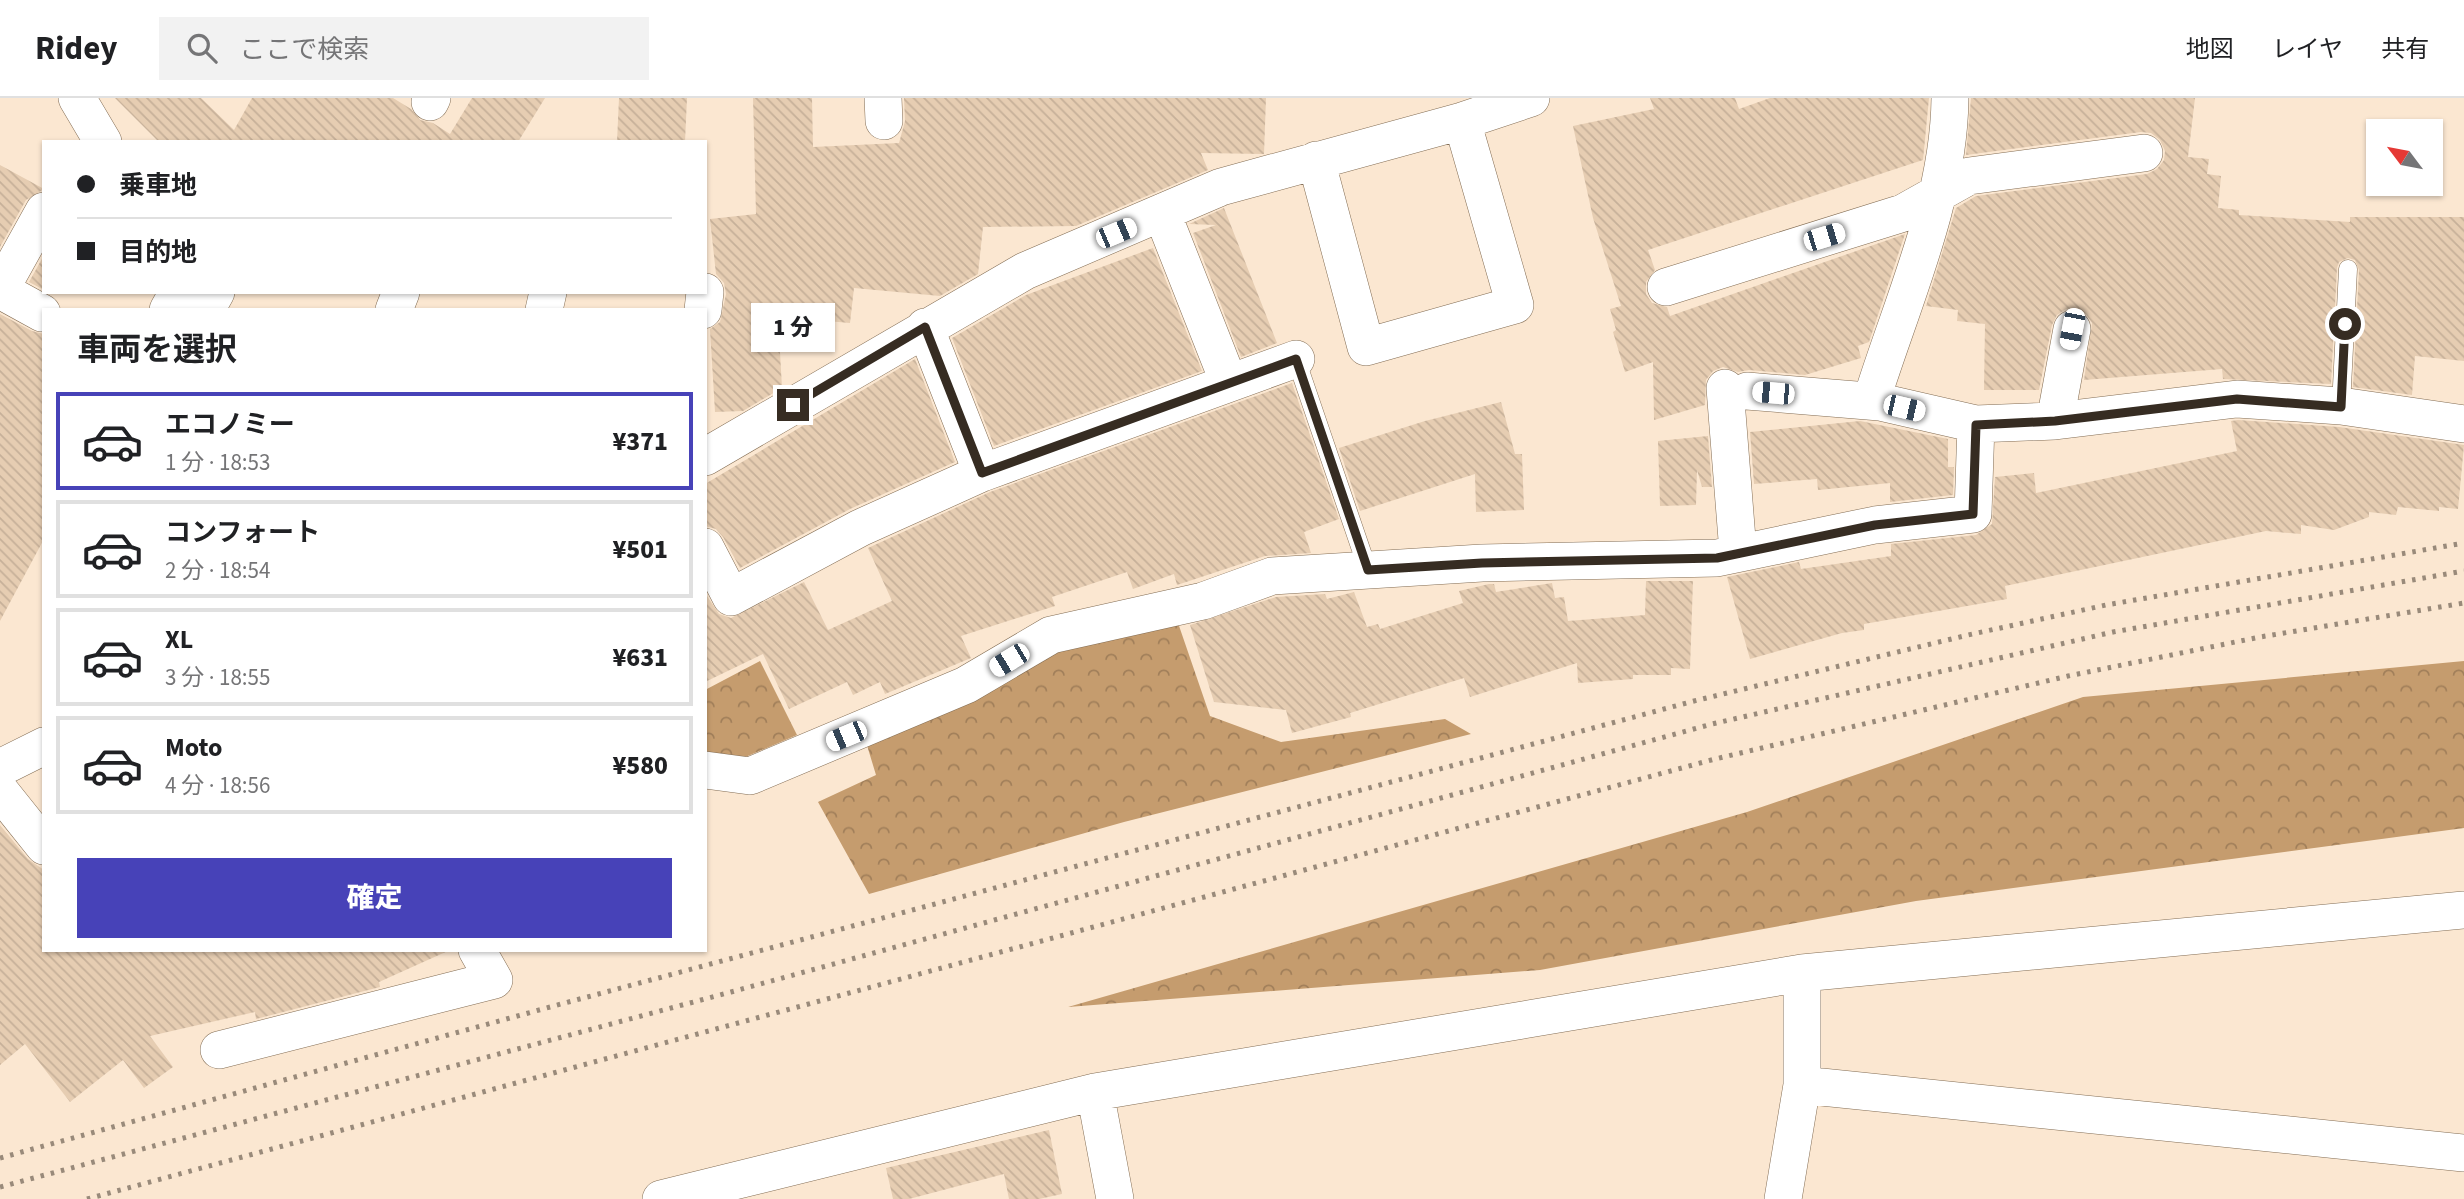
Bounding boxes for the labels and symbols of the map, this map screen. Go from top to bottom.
north arrow [2366,119,2443,196]
car [1093,215,1140,251]
car [1801,221,1848,253]
callout: 1 分 [751,303,835,352]
car [2058,306,2087,352]
route start [2329,308,2361,340]
car [1752,381,1795,405]
route end [777,389,809,421]
car [1882,393,1927,423]
car [986,640,1033,680]
car [823,718,870,754]

